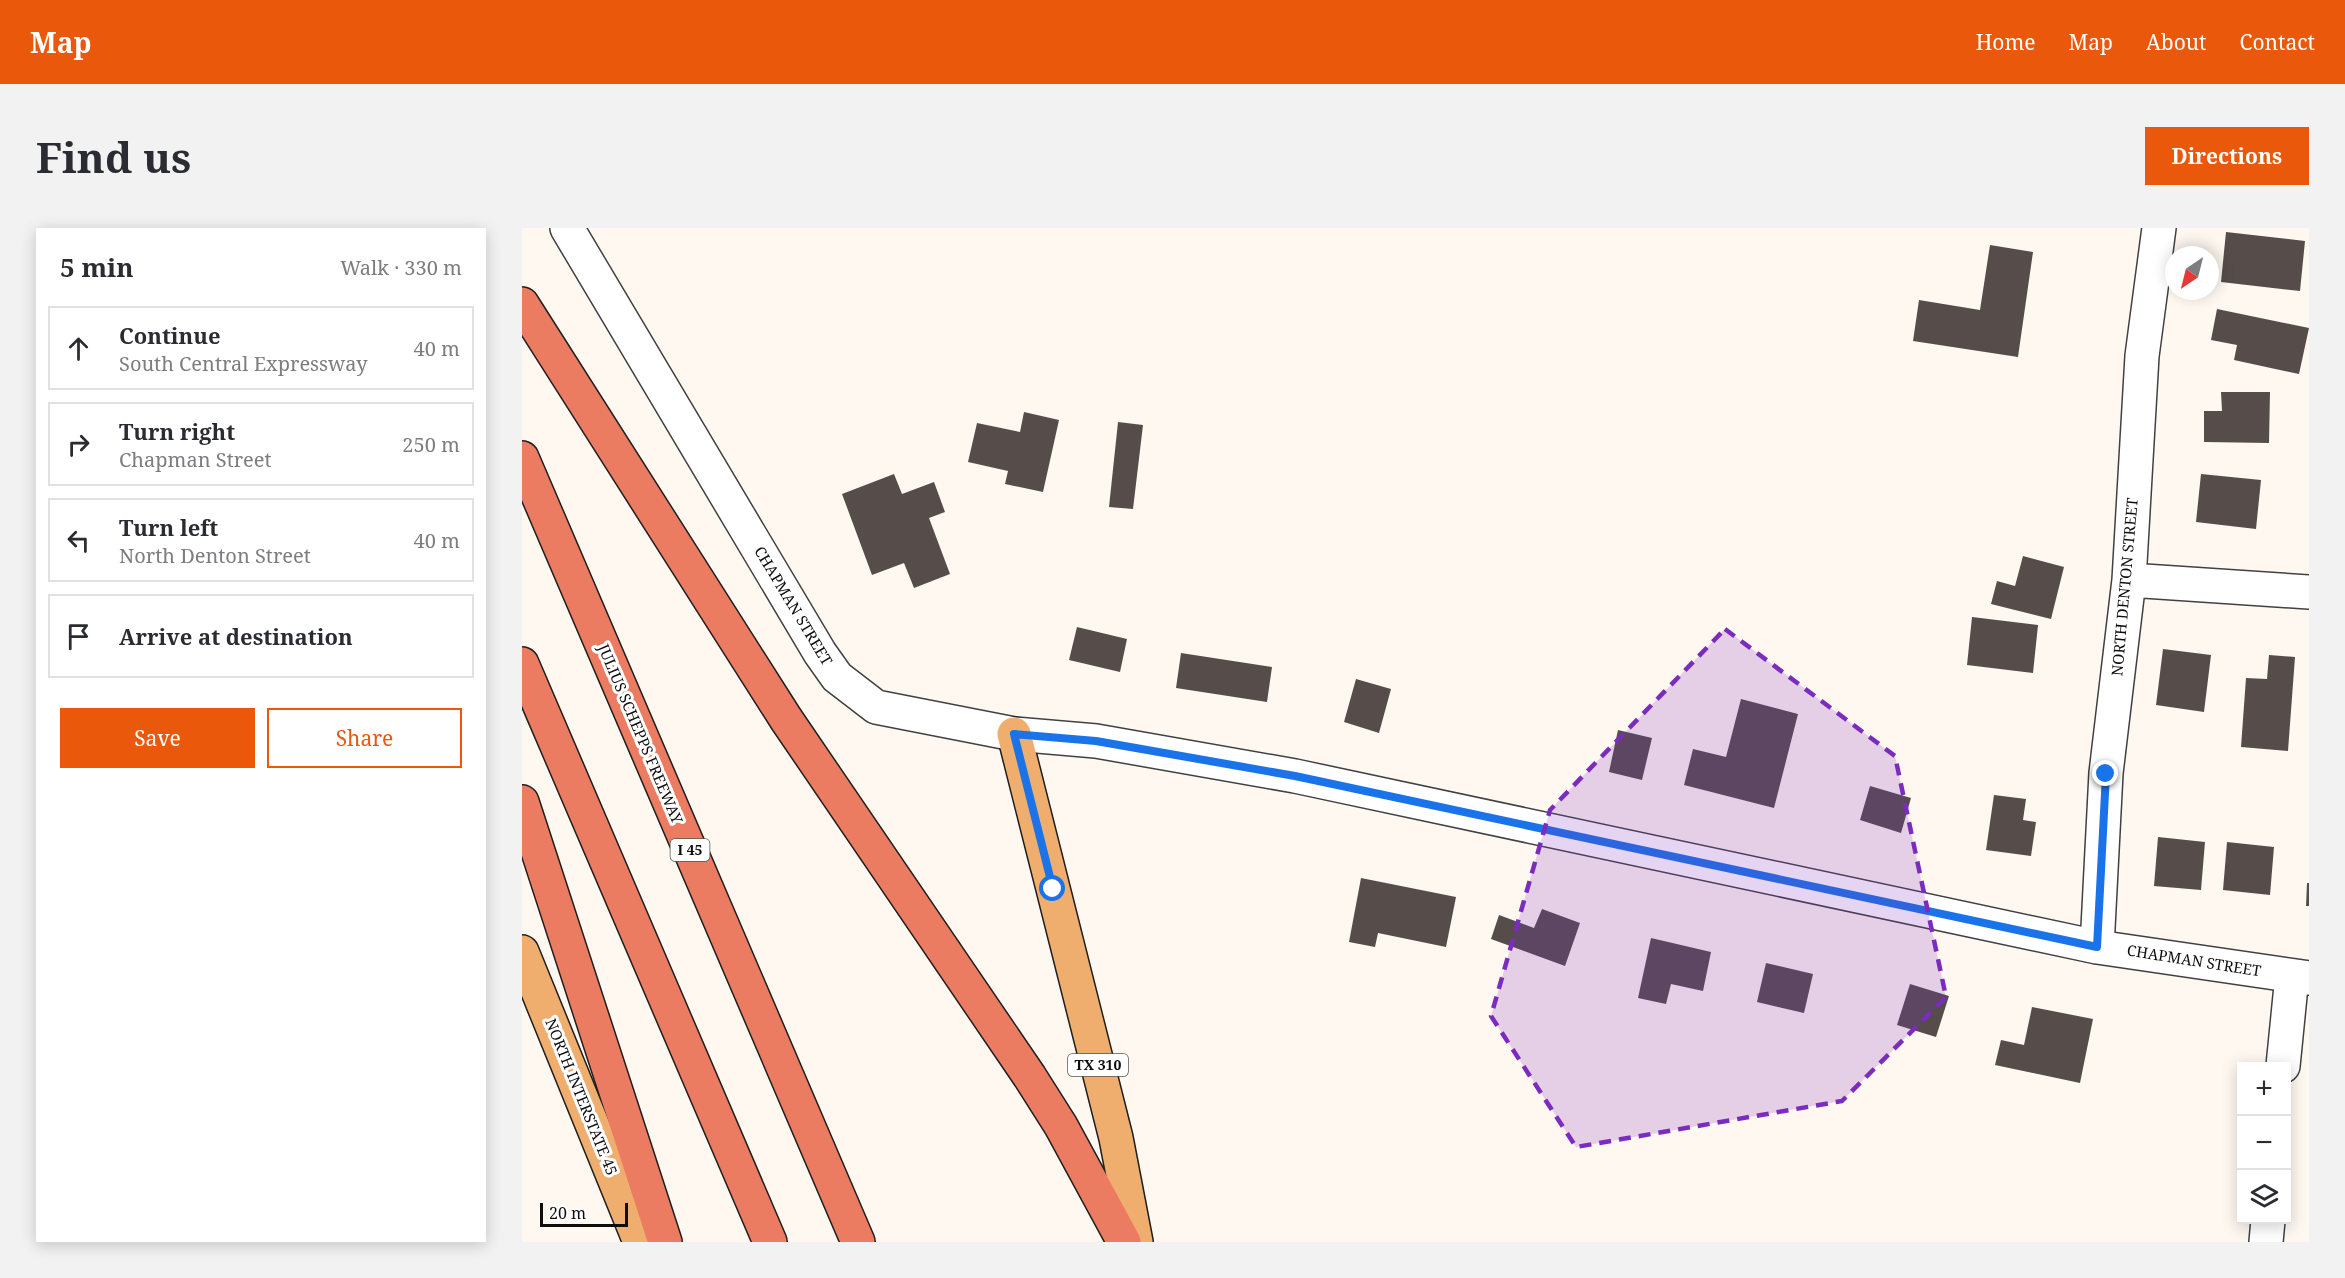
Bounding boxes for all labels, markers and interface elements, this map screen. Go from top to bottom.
text: Map [30,23,92,61]
text: Home [1976,28,2036,56]
text: Map [2069,28,2113,56]
text: About [2146,28,2207,56]
text: Contact [2240,28,2315,56]
button: Directions [2145,127,2309,185]
text: Find us [36,128,191,185]
north arrow [2165,246,2219,300]
text: 5 min [60,249,134,285]
text: Walk · 330 m [340,254,462,281]
text: Continue [119,320,221,350]
icon: ahead [62,332,95,365]
text: 40 m [414,335,460,362]
text: South Central Expressway [119,350,368,377]
text: Turn right [119,416,235,446]
icon: right [62,428,95,461]
text: 250 m [402,431,460,458]
text: Chapman Street [119,446,272,473]
street label: NORTH DENTON STREET [2106,497,2142,677]
text: Turn left [119,512,218,542]
icon: left [62,524,95,557]
text: 40 m [414,527,460,554]
text: North Denton Street [119,542,311,569]
street label: CHAPMAN STREET [750,542,837,669]
icon: arrive [62,620,95,653]
text: Arrive at destination [119,621,353,651]
street label: JULIUS SCHEPPS FREEWAY [594,640,688,827]
button: Save [60,708,255,768]
button: Share [267,708,462,768]
route end [2092,760,2118,786]
road number: I 45 [670,839,710,861]
route start [1039,875,1065,901]
street label: CHAPMAN STREET [2126,940,2263,980]
street label: NORTH INTERSTATE 45 [541,1015,623,1178]
road number: TX 310 [1068,1054,1128,1076]
map controls [2237,1062,2291,1224]
button: + [2237,1062,2291,1116]
button: − [2237,1116,2291,1170]
button: layers [2237,1170,2291,1224]
scale bar [540,1200,628,1228]
text: 20 m [549,1202,586,1224]

